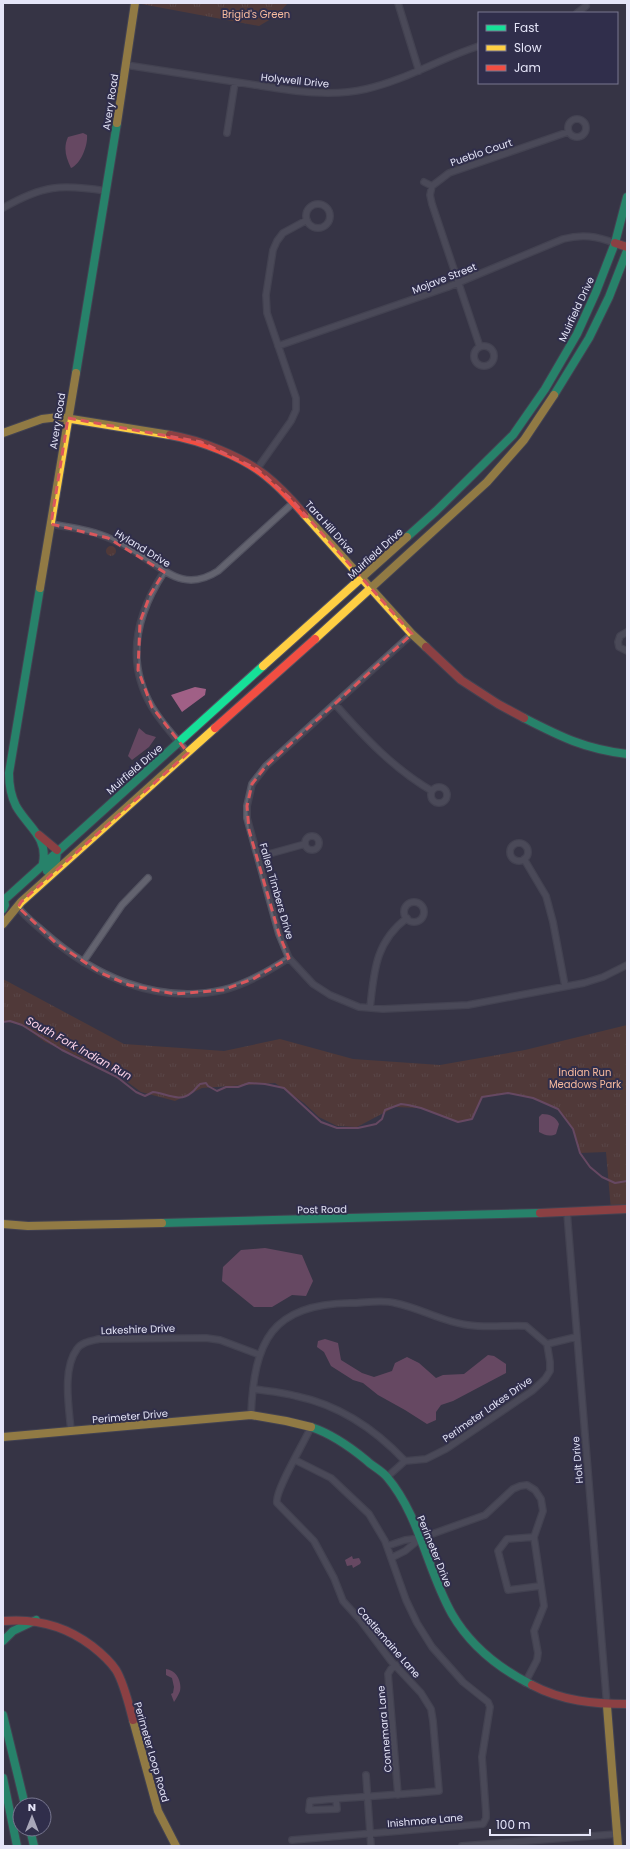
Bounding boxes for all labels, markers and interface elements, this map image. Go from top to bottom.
park label: Brigid's Green [222,7,290,22]
legend [478,12,618,84]
text: Fast [514,19,539,36]
text: Slow [514,39,542,56]
text: Jam [514,59,541,76]
street label: Holywell Drive [260,69,330,92]
street label: Avery Road [99,73,122,131]
street label: Pueblo Court [448,135,514,170]
street label: Mojave Street [410,259,479,298]
street label: Muirfield Drive [555,274,598,344]
street label: Avery Road [46,392,69,450]
street label: Tara Hill Drive [302,497,358,557]
street label: Muirfield Drive [344,524,406,582]
street label: Hyland Drive [112,526,173,571]
street label: Muirfield Drive [103,741,166,798]
street label: Fallen Timbers Drive [256,841,297,941]
water label: South Fork Indian Run [23,1012,135,1084]
park label: Indian Run Meadows Park [549,1065,622,1092]
street label: Post Road [297,1202,347,1217]
street label: Lakeshire Drive [101,1321,175,1338]
street label: Perimeter Lakes Drive [439,1373,535,1446]
street label: Perimeter Drive [92,1406,169,1427]
street label: Holt Drive [568,1436,587,1484]
street label: Perimeter Drive [413,1513,456,1589]
street label: Castlemaine Lane [353,1603,424,1681]
street label: Connemara Lane [373,1685,396,1773]
street label: Perimeter Loop Road [130,1700,173,1804]
north arrow [12,1797,52,1837]
text: N [28,1799,36,1815]
street label: Inishmore Lane [387,1810,464,1831]
scale bar [490,1811,590,1837]
text: 100 m [496,1816,530,1833]

